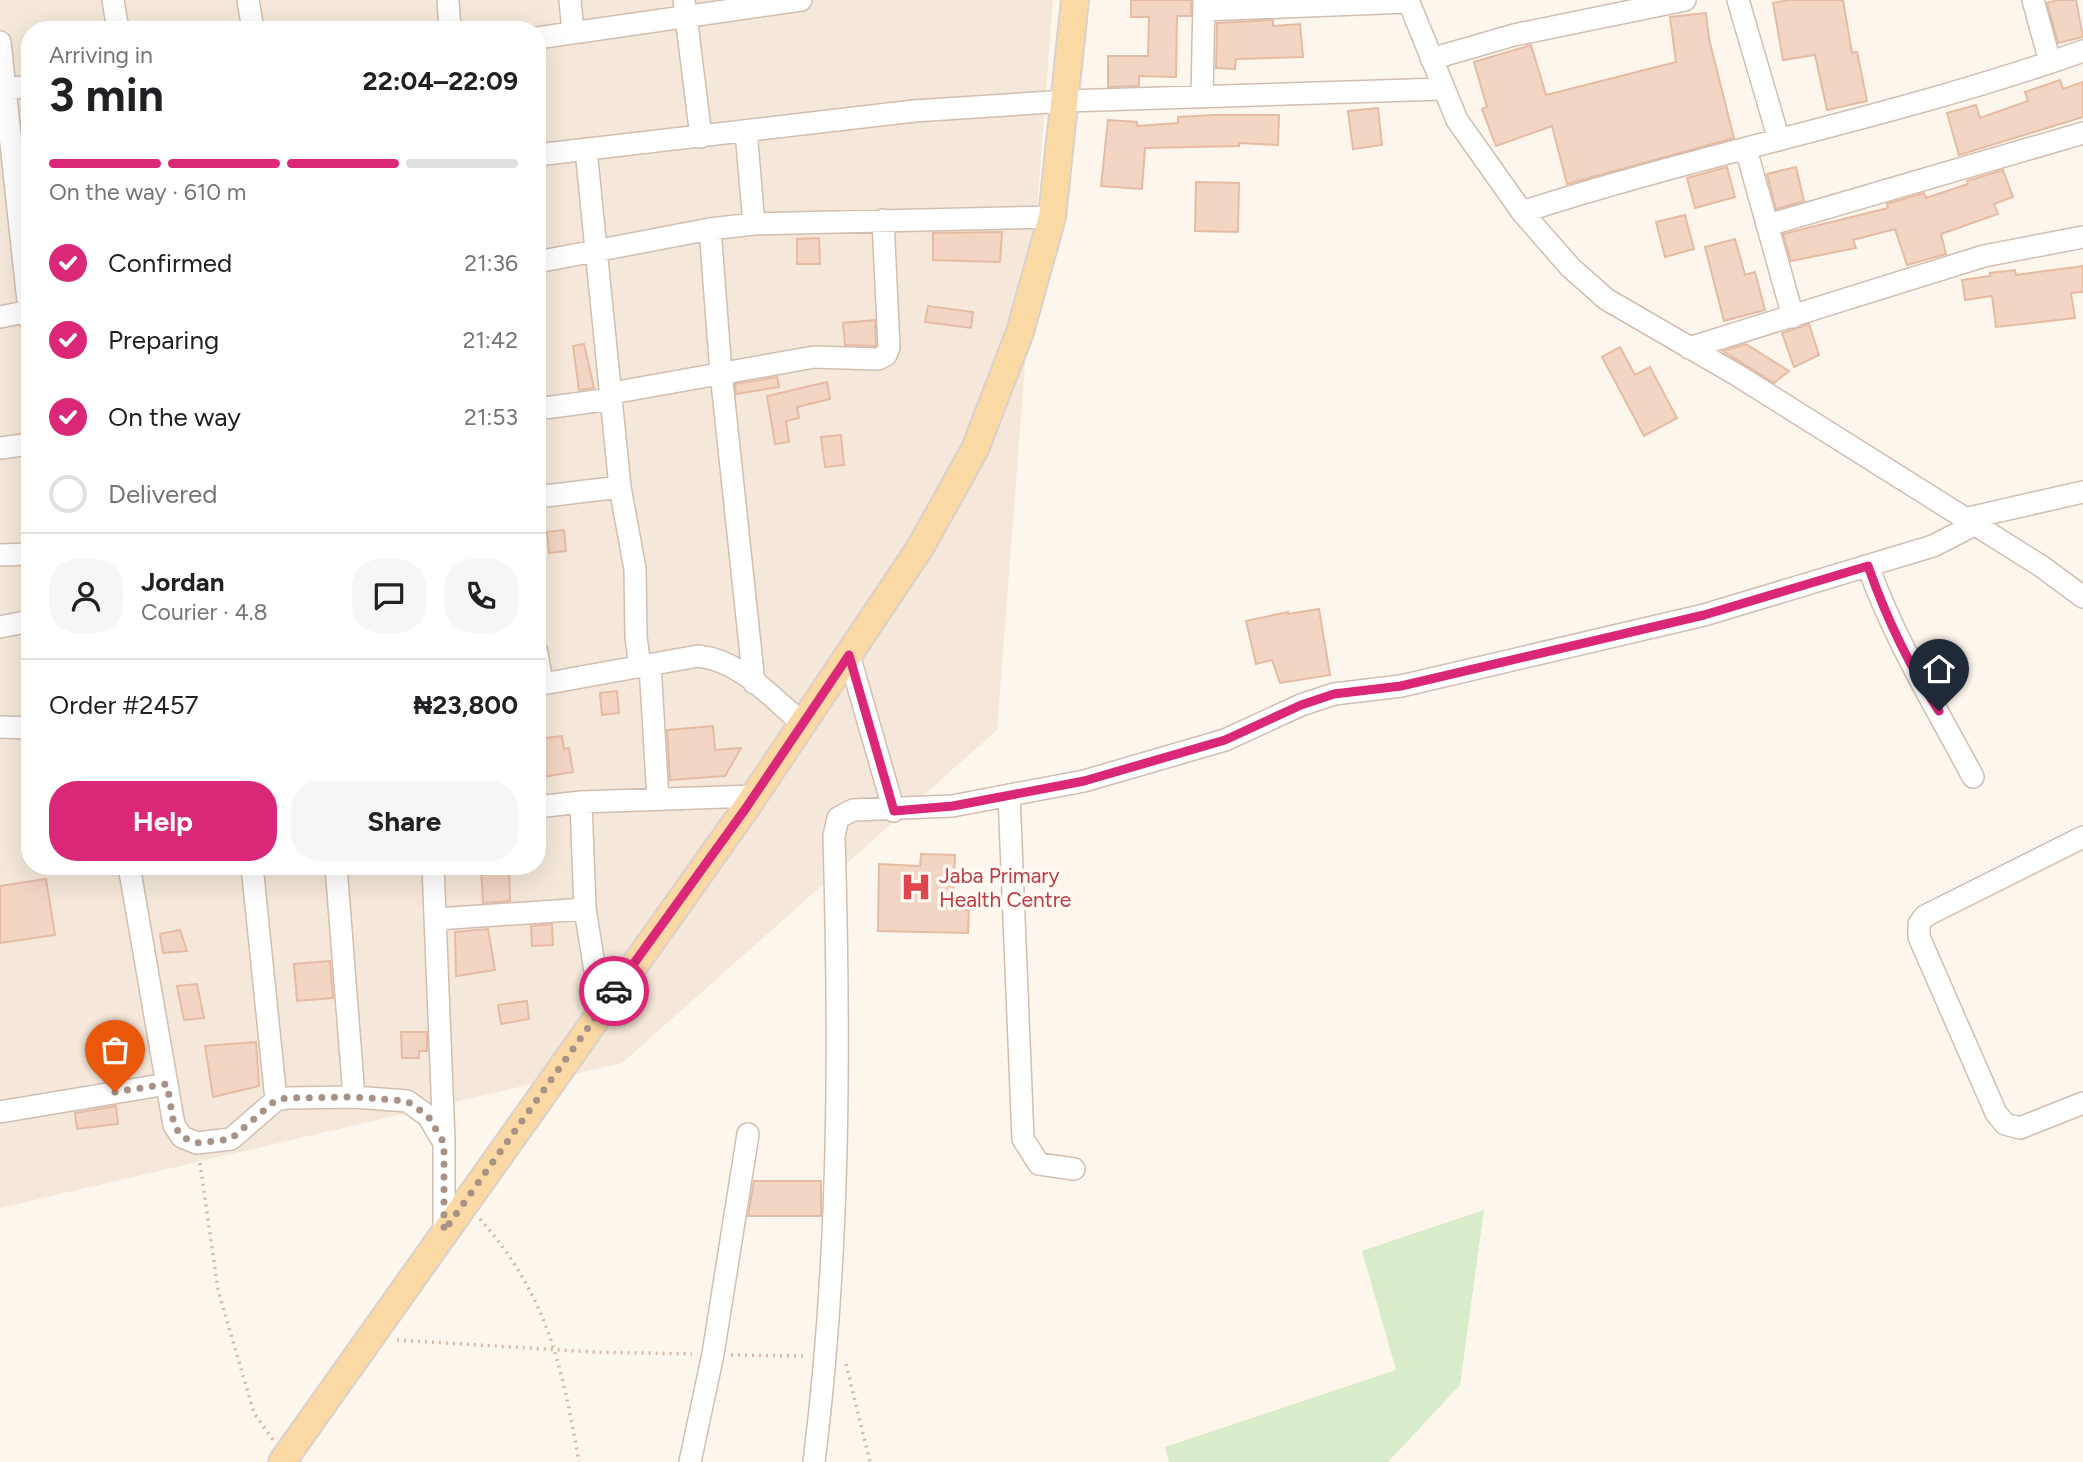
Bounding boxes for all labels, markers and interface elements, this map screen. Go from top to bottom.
text: Arriving in [49,41,153,69]
text: 22:04–22:09 [363,65,518,97]
text: 3 min [49,67,164,123]
text: On the way · 610 m [49,178,246,206]
icon: check [49,244,87,282]
text: Confirmed [108,247,232,279]
text: 21:36 [464,249,518,277]
icon: check [49,321,87,359]
text: Preparing [108,324,219,356]
text: 21:42 [463,326,518,354]
icon: check [49,398,87,436]
text: On the way [108,401,241,433]
text: 21:53 [464,403,518,431]
text: Delivered [108,478,217,510]
button: person [49,559,123,633]
button: chat [352,559,426,633]
button: phone [444,559,518,633]
text: Jordan [141,566,224,598]
text: Courier · 4.8 [141,598,268,626]
pin [1909,639,1969,711]
icon: home [1920,650,1958,688]
text: Order #2457 [49,689,199,721]
text: ₦23,800 [413,689,518,721]
button: Help [49,781,277,861]
button: Share [291,781,518,861]
place label: Jaba Primary Health Centre [939,863,1071,912]
hospital icon: Jaba Primary Health Centre [899,870,933,904]
courier [579,956,649,1026]
icon: car [595,972,633,1010]
pin [85,1020,145,1092]
icon: bag [96,1031,134,1069]

